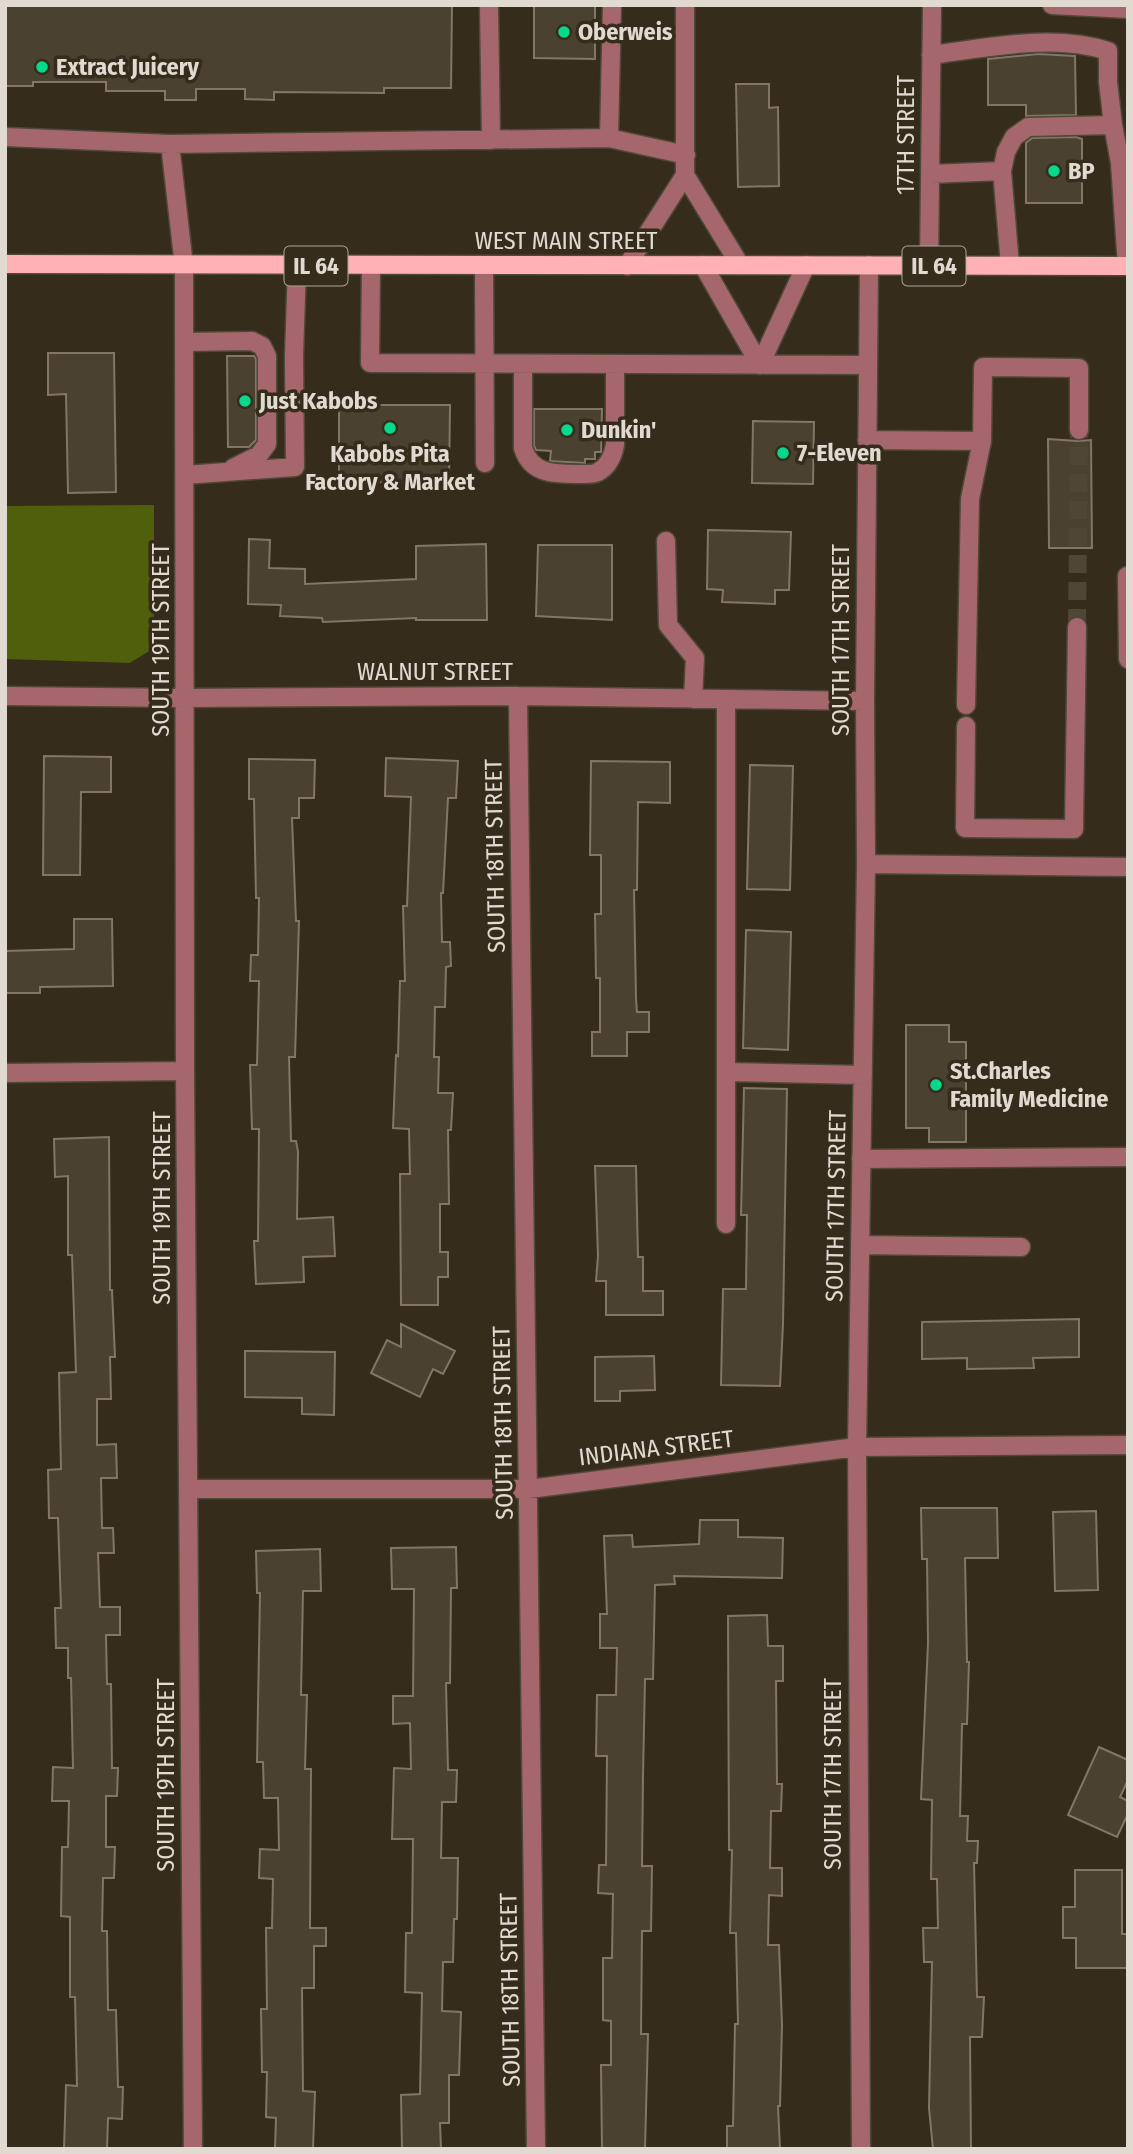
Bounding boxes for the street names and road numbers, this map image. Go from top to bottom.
street label: 17TH STREET [892,75,920,195]
street label: WEST MAIN STREET [475,227,657,255]
road number: IL 64 [284,246,348,286]
road number: IL 64 [902,246,965,286]
street label: SOUTH 19TH STREET [147,543,175,737]
street label: SOUTH 17TH STREET [827,544,855,736]
street label: WALNUT STREET [357,658,513,686]
street label: SOUTH 18TH STREET [479,759,511,953]
street label: SOUTH 17TH STREET [820,1110,852,1302]
street label: SOUTH 19TH STREET [148,1111,176,1305]
street label: SOUTH 18TH STREET [487,1326,519,1520]
street label: INDIANA STREET [577,1425,735,1471]
street label: SOUTH 19TH STREET [152,1678,180,1872]
street label: SOUTH 17TH STREET [819,1678,847,1870]
street label: SOUTH 18TH STREET [494,1893,526,2087]

